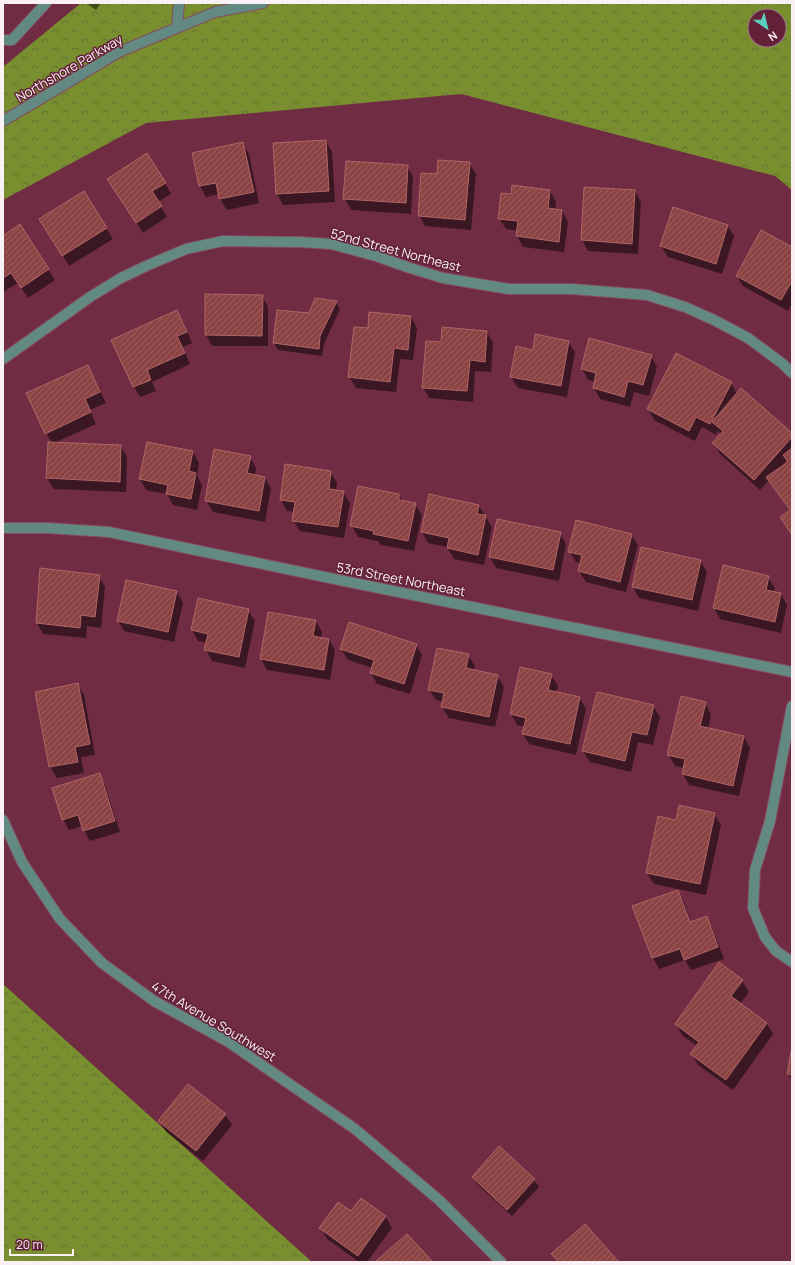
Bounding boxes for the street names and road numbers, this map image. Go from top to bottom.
street label: Northshore Parkway [12,30,126,106]
street label: 52nd Street Northeast [329,224,463,276]
street label: 53rd Street Northeast [335,558,467,600]
street label: 47th Avenue Southwest [148,977,280,1065]

